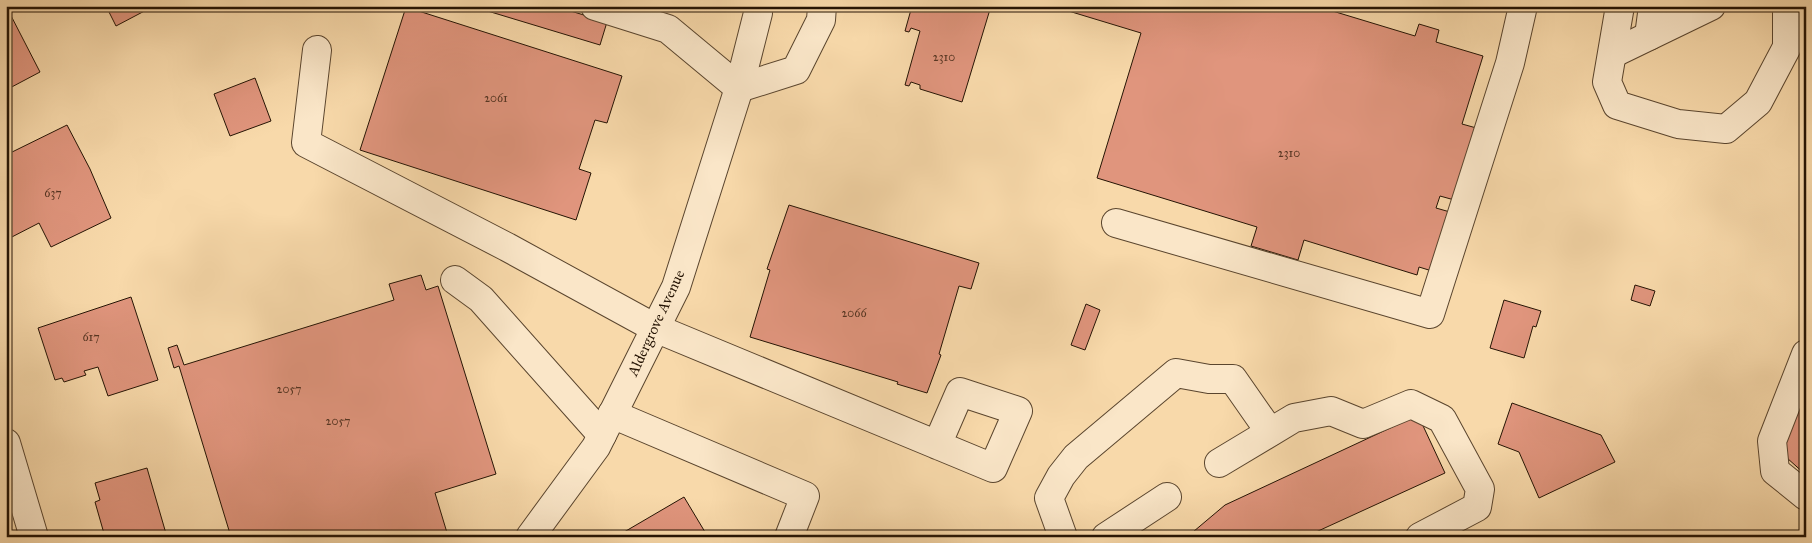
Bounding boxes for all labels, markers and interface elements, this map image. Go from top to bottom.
house number: 2310 [933,50,955,64]
house number: 2061 [484,91,508,105]
house number: 2310 [1278,146,1300,160]
house number: 637 [44,186,62,200]
street label: Aldergrove Avenue [623,267,688,380]
house number: 2066 [841,306,867,320]
house number: 617 [82,330,100,344]
house number: 2057 [277,382,301,396]
house number: 2057 [326,414,350,428]

